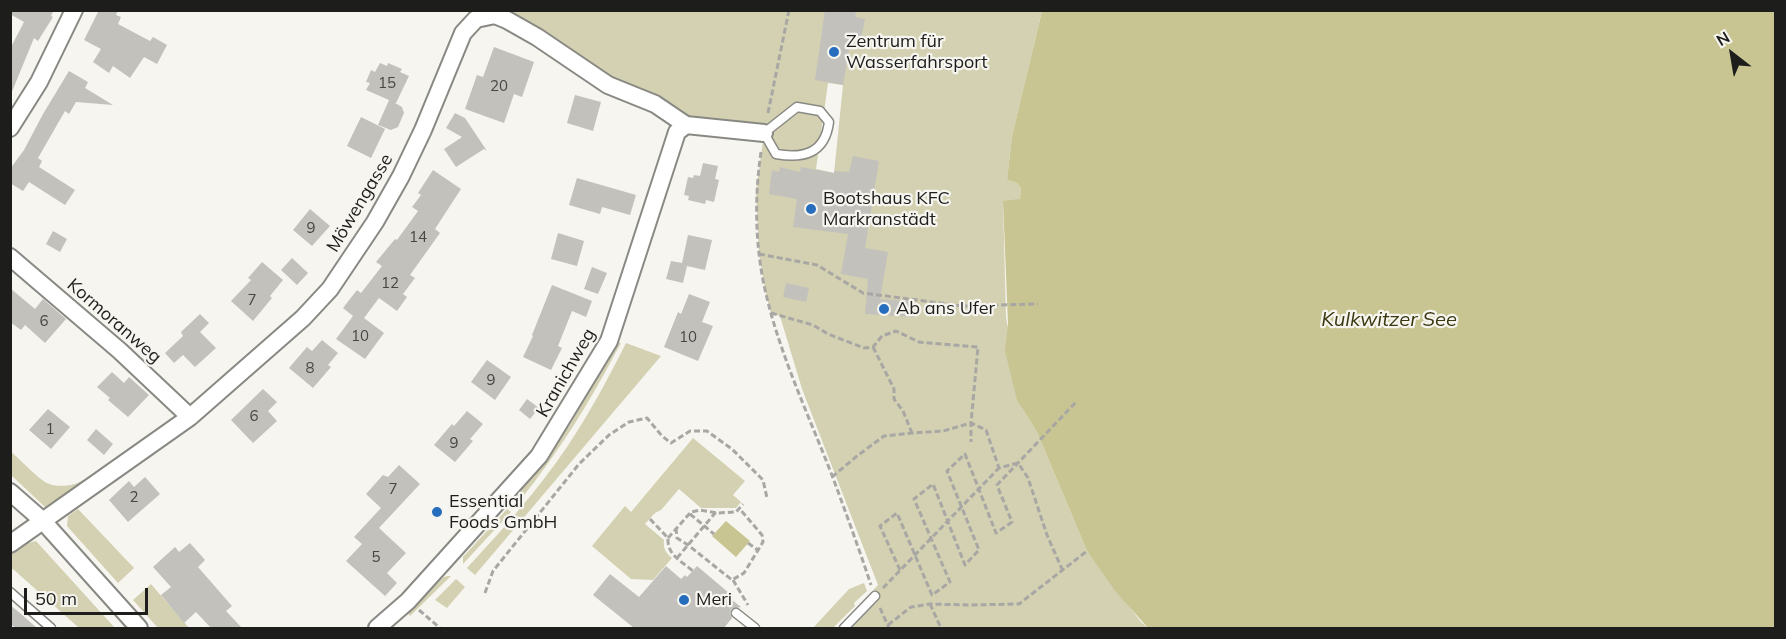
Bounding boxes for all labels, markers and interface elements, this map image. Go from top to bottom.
north arrow [1702,24,1762,84]
text: N [1712,27,1733,50]
place label: Zentrum für Wasserfahrsport [846,31,988,74]
marker: Zentrum für Wasserfahrsport [827,45,841,59]
house number: 15 [378,74,396,92]
house number: 20 [490,77,508,95]
street label: Möwengasse [322,150,398,256]
place label: Bootshaus KFC Markranstädt [823,188,950,230]
marker: Bootshaus KFC Markranstädt [804,202,818,216]
house number: 9 [307,219,315,237]
house number: 14 [409,228,427,246]
street label: Kormoranweg [62,274,166,368]
house number: 12 [381,274,399,292]
house number: 7 [248,291,256,309]
place label: Ab ans Ufer [896,298,995,320]
marker: Ab ans Ufer [877,302,891,316]
water label: Kulkwitzer See [1321,308,1457,332]
house number: 6 [40,312,48,330]
street label: Kranichweg [532,325,600,421]
house number: 10 [351,327,369,345]
house number: 10 [679,328,697,346]
house number: 8 [306,359,314,377]
house number: 9 [487,371,495,389]
house number: 6 [250,407,258,425]
house number: 1 [46,420,54,438]
house number: 9 [450,434,458,452]
house number: 7 [389,480,397,498]
house number: 2 [130,488,138,506]
place label: Essential Foods GmbH [449,491,557,534]
marker: Essential Foods GmbH [430,505,444,519]
house number: 5 [372,548,380,566]
scale bar [27,576,152,614]
text: 50 m [35,587,77,610]
place label: Meri [696,589,732,611]
marker: Meri [677,593,691,607]

